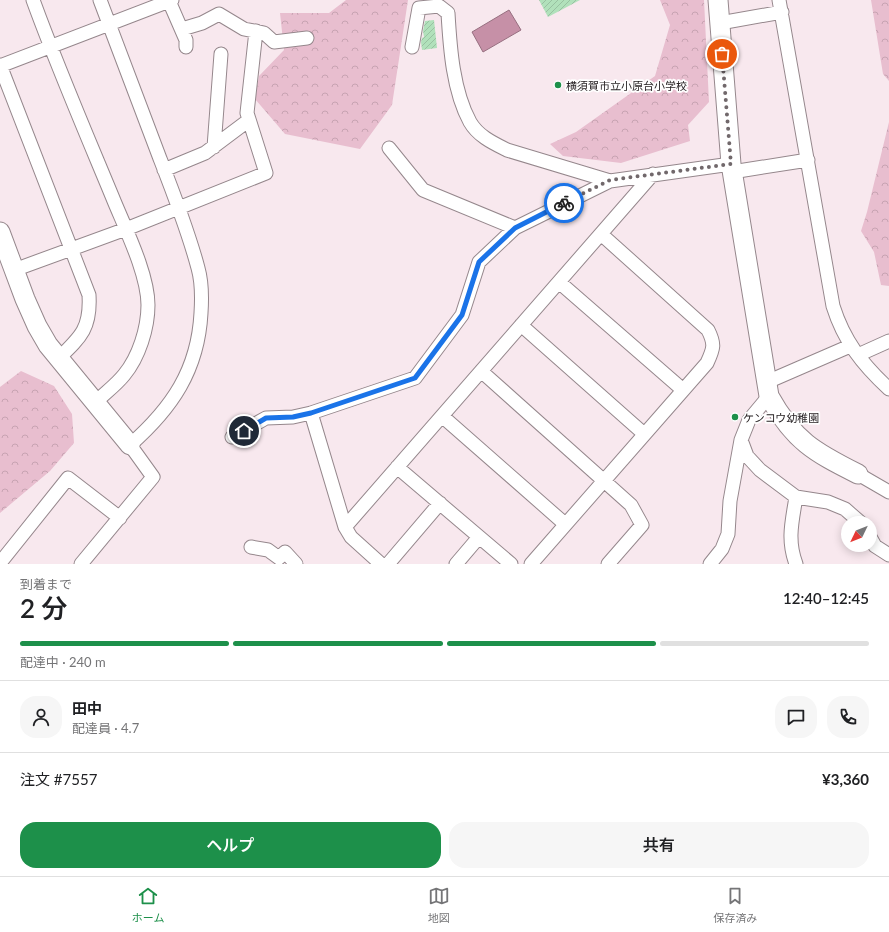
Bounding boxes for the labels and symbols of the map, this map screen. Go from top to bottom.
pin [705,37,739,71]
place label: 横須賀市立小原台小学校 [566,79,687,92]
marker: 横須賀市立小原台小学校 [553,80,563,90]
courier [544,183,584,223]
place label: ケンコウ幼稚園 [743,411,819,424]
marker: ケンコウ幼稚園 [730,412,740,422]
pin [227,414,261,448]
north arrow [841,516,877,552]

